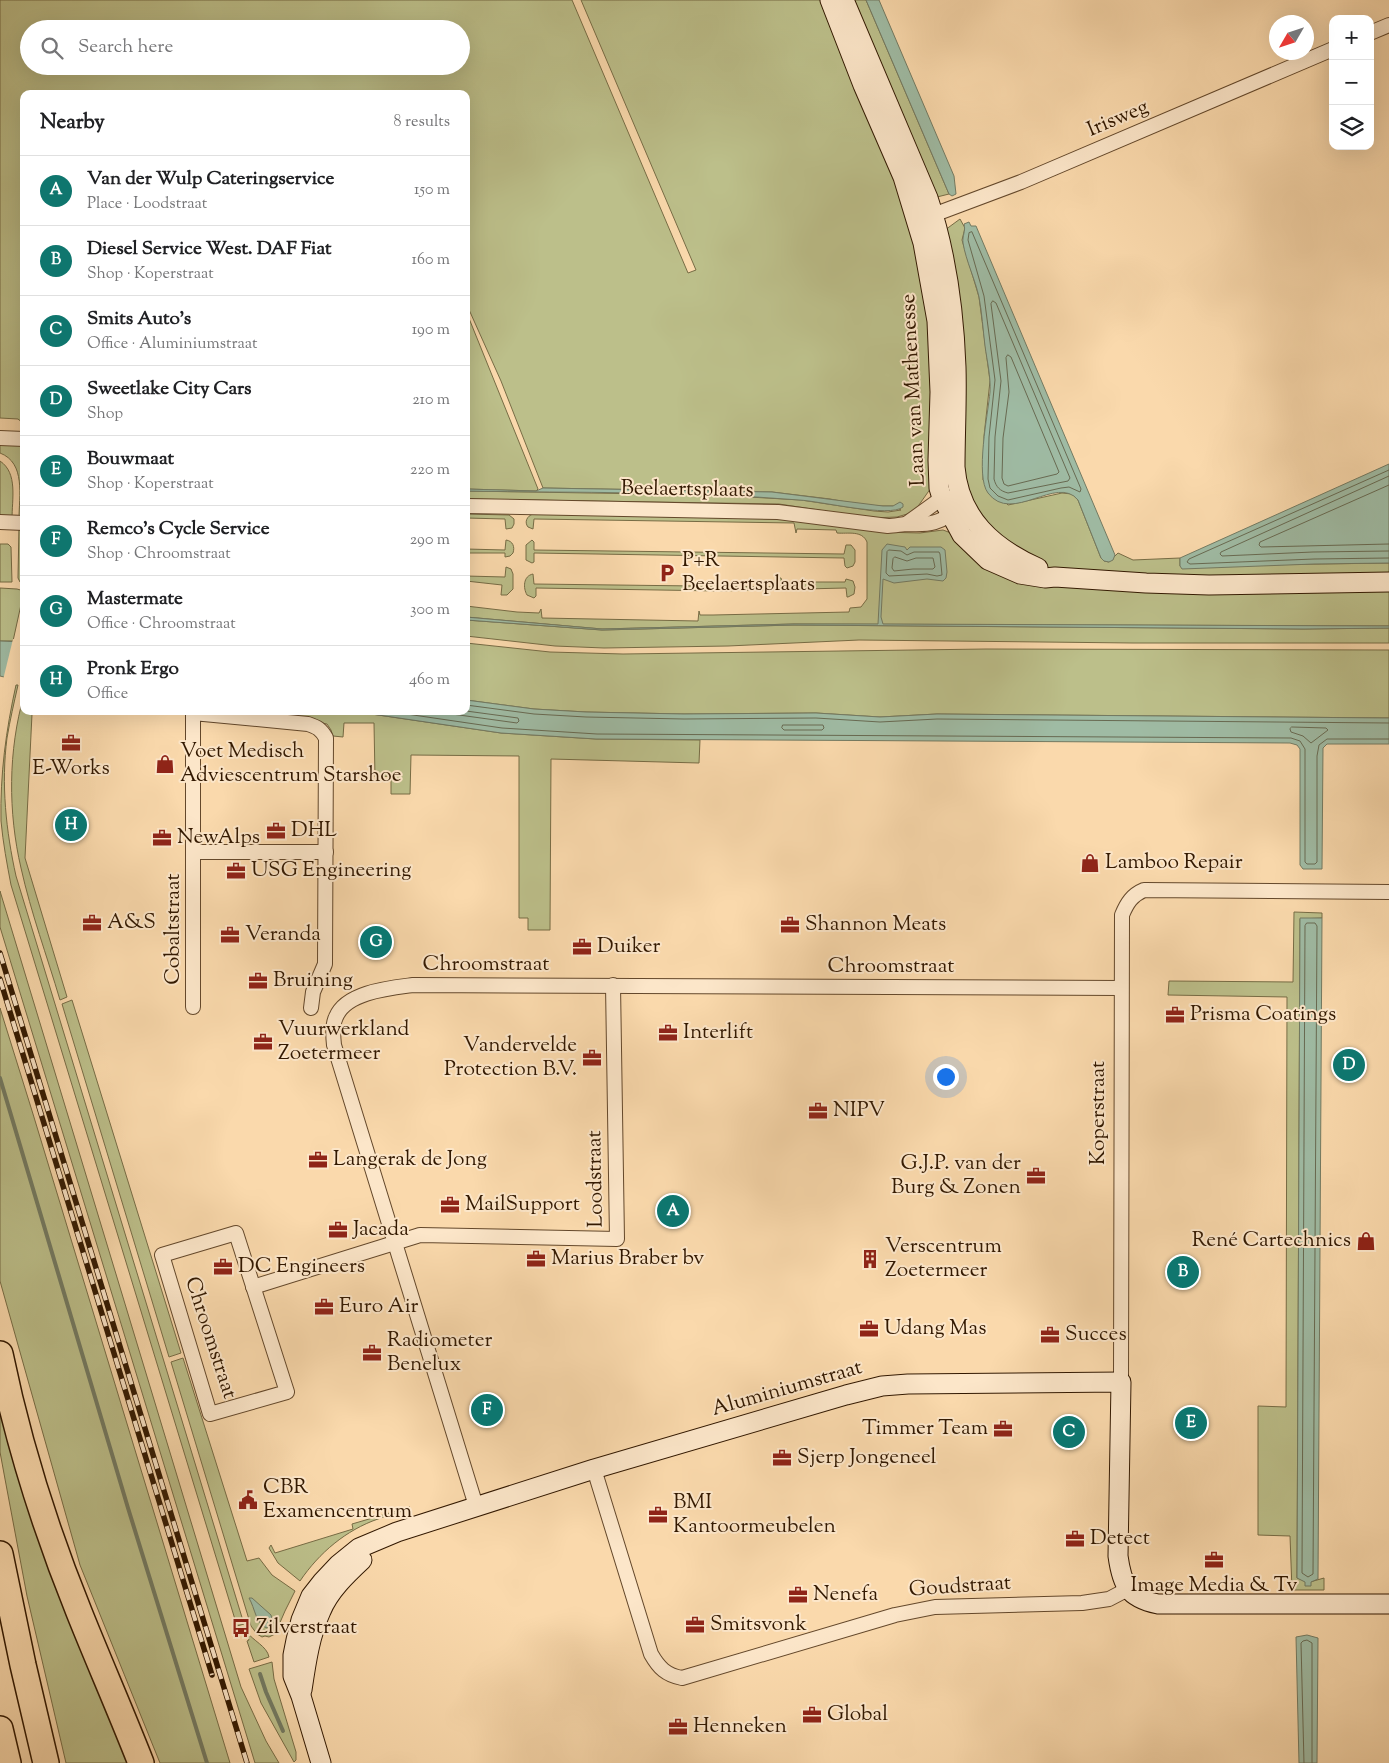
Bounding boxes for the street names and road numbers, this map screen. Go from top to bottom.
street label: Irisweg [1083,93,1153,145]
street label: Laan van Mathenesse [894,293,934,487]
street label: Beelaertsplaats [620,474,754,506]
street label: Cobaltstraat [159,873,189,985]
street label: Chroomstraat [423,950,549,980]
street label: Chroomstraat [828,952,954,982]
street label: Koperstraat [1084,1061,1114,1165]
street label: Loodstraat [580,1130,612,1228]
street label: Chroomstraat [176,1273,244,1403]
street label: Aluminiumstraat [708,1353,866,1425]
street label: Goudstraat [908,1568,1012,1606]

